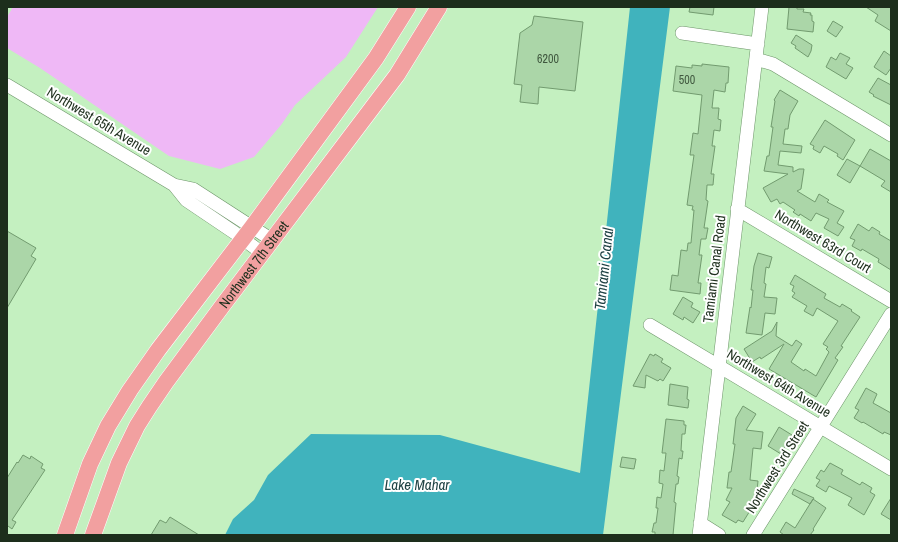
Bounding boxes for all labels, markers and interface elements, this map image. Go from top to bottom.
house number: 6200 [537,51,559,67]
house number: 500 [679,72,695,88]
street label: Northwest 65th Avenue [44,83,154,159]
street label: Northwest 63rd Court [772,205,874,277]
street label: Tamiami Canal Road [698,214,730,324]
street label: Northwest 7th Street [215,217,292,312]
water label: Tamiami Canal [589,227,618,311]
street label: Northwest 64th Avenue [724,345,834,421]
street label: Northwest 3rd Street [741,418,813,516]
water label: Lake Mahar [385,474,450,495]

